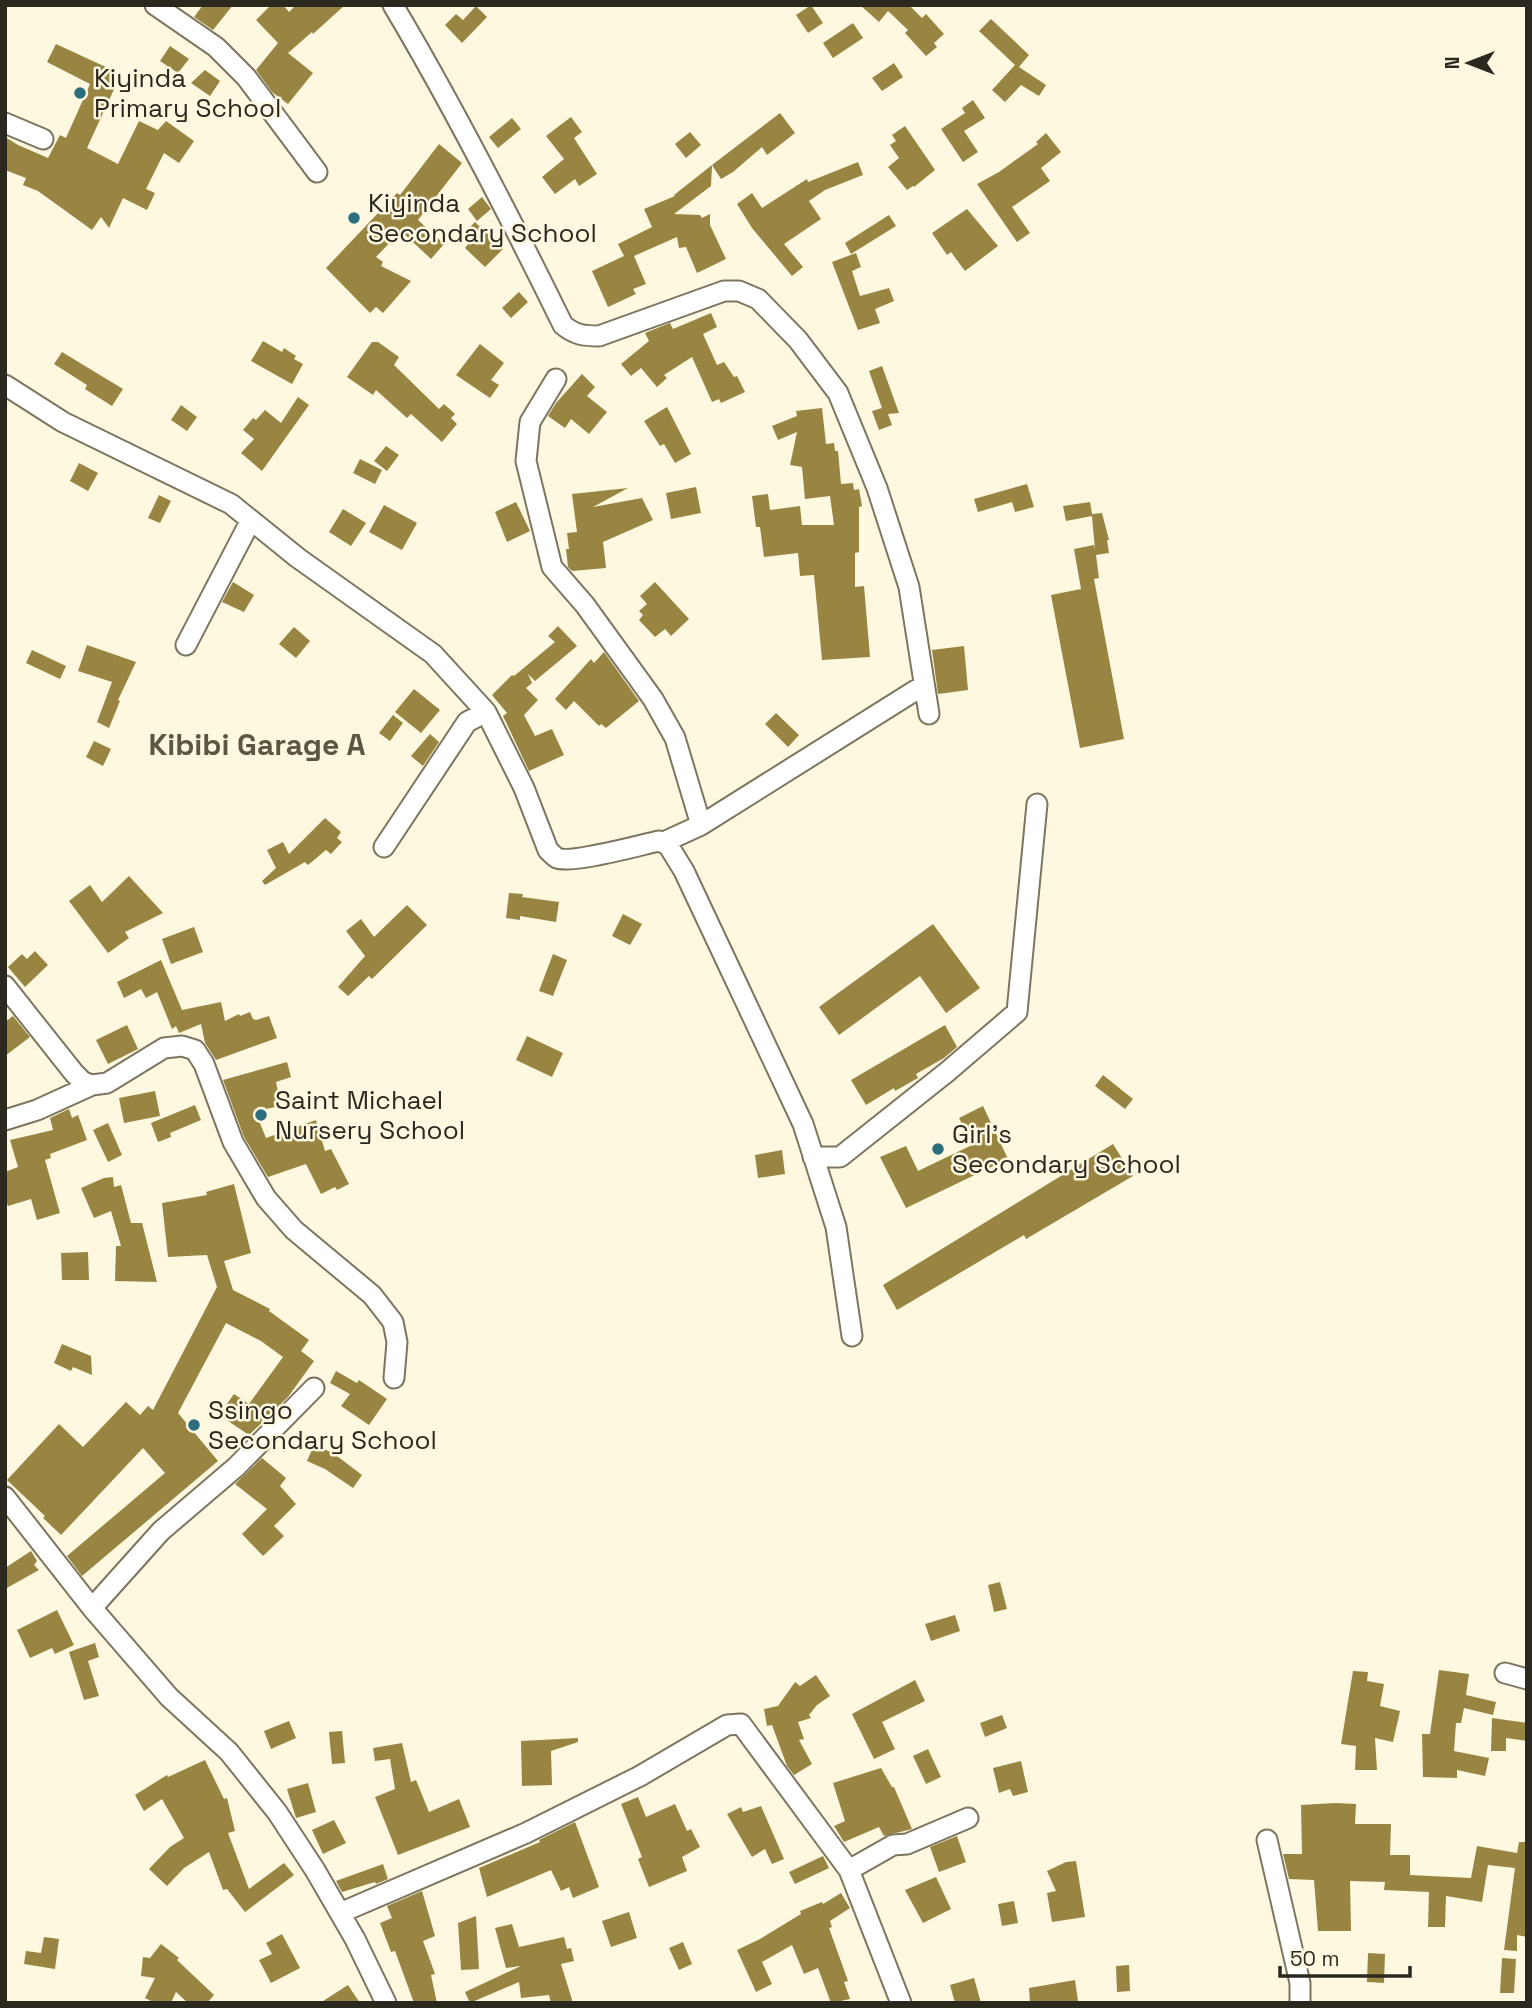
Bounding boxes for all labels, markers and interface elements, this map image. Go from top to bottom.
north arrow [1434,28,1504,98]
text: N [1440,57,1465,69]
place label: Kiyinda Primary School [94,61,281,125]
marker: Kiyinda Primary School [72,85,88,101]
place label: Kiyinda Secondary School [368,186,597,250]
marker: Kiyinda Secondary School [346,210,362,226]
district label: Kibibi Garage A [148,725,366,764]
place label: Saint Michael Nursery School [275,1083,465,1147]
marker: Saint Michael Nursery School [253,1107,269,1123]
place label: Girl's Secondary School [952,1117,1181,1181]
marker: Girl's Secondary School [930,1141,946,1157]
place label: Ssingo Secondary School [208,1393,437,1457]
marker: Ssingo Secondary School [186,1417,202,1433]
scale bar [1280,1934,1410,1978]
text: 50 m [1290,1945,1340,1972]

